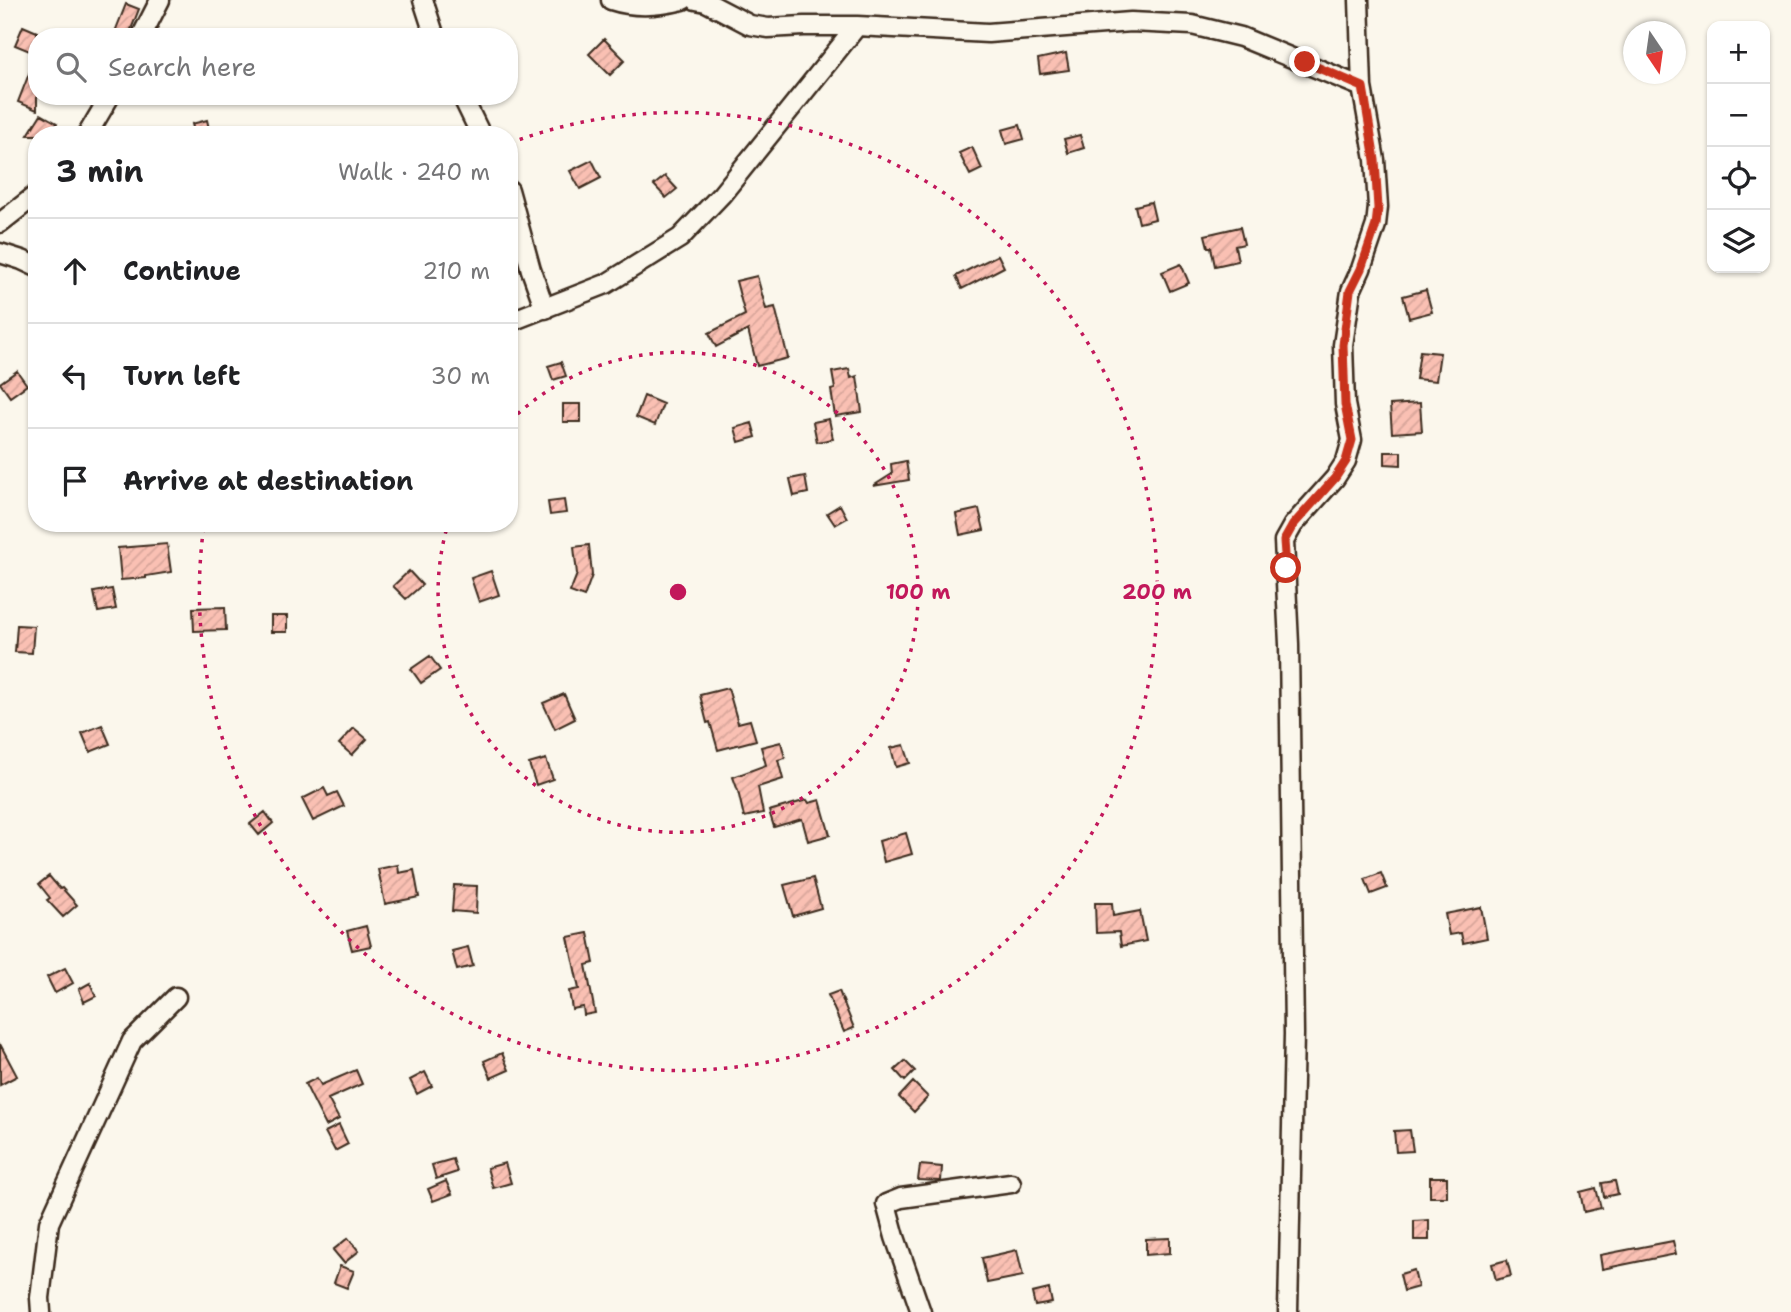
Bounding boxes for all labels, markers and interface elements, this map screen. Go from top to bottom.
north arrow [1623,21,1686,84]
map controls [1707,21,1770,273]
button: + [1707,21,1770,84]
search box [28,28,518,105]
route end [1289,46,1320,77]
icon: search [52,48,90,86]
text: Search here [108,49,257,84]
button: − [1707,84,1770,147]
button: locate [1707,147,1770,210]
text: 3 min [56,151,143,192]
text: Walk · 240 m [338,157,490,187]
button: layers [1707,210,1770,273]
icon: ahead [56,252,94,290]
text: Continue [123,253,241,288]
text: 210 m [422,256,490,286]
icon: left [56,357,94,395]
text: Turn left [123,358,240,393]
text: 30 m [431,361,490,391]
icon: arrive [56,462,94,500]
text: Arrive at destination [123,463,413,498]
route start [1270,552,1301,583]
text: 100 m [886,578,950,606]
text: 200 m [1122,578,1192,606]
centre of rings [666,580,690,604]

